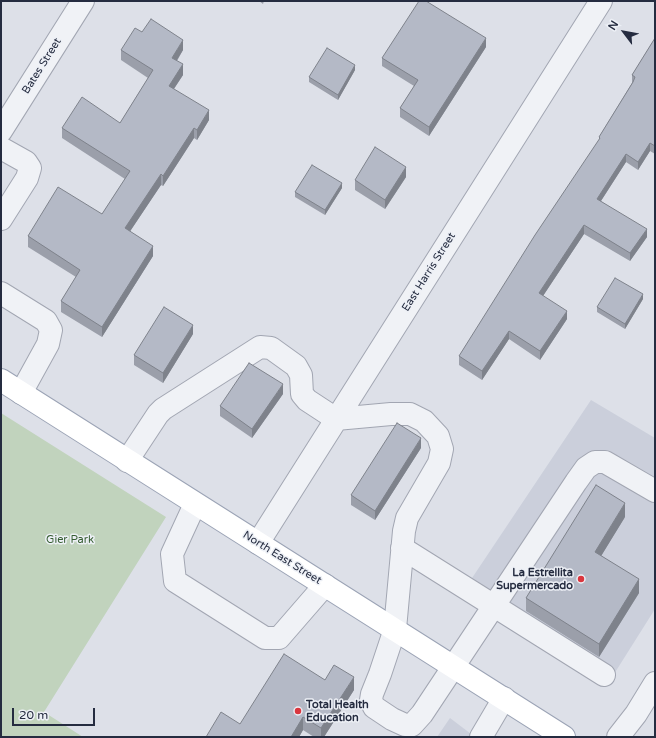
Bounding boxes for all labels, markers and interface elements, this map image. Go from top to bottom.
north arrow [604,12,644,52]
text: N [606,18,621,33]
street label: Bates Street [20,36,64,96]
street label: East Harris Street [399,230,459,314]
street label: North East Street [240,529,324,587]
park label: Gier Park [46,533,94,547]
place label: La Estrellita Supermercado [496,566,573,592]
marker: La Estrellita Supermercado [576,574,586,584]
place label: Total Health Education [306,698,369,724]
scale bar [14,700,97,726]
marker: Total Health Education [293,706,303,716]
text: 20 m [19,708,48,722]

